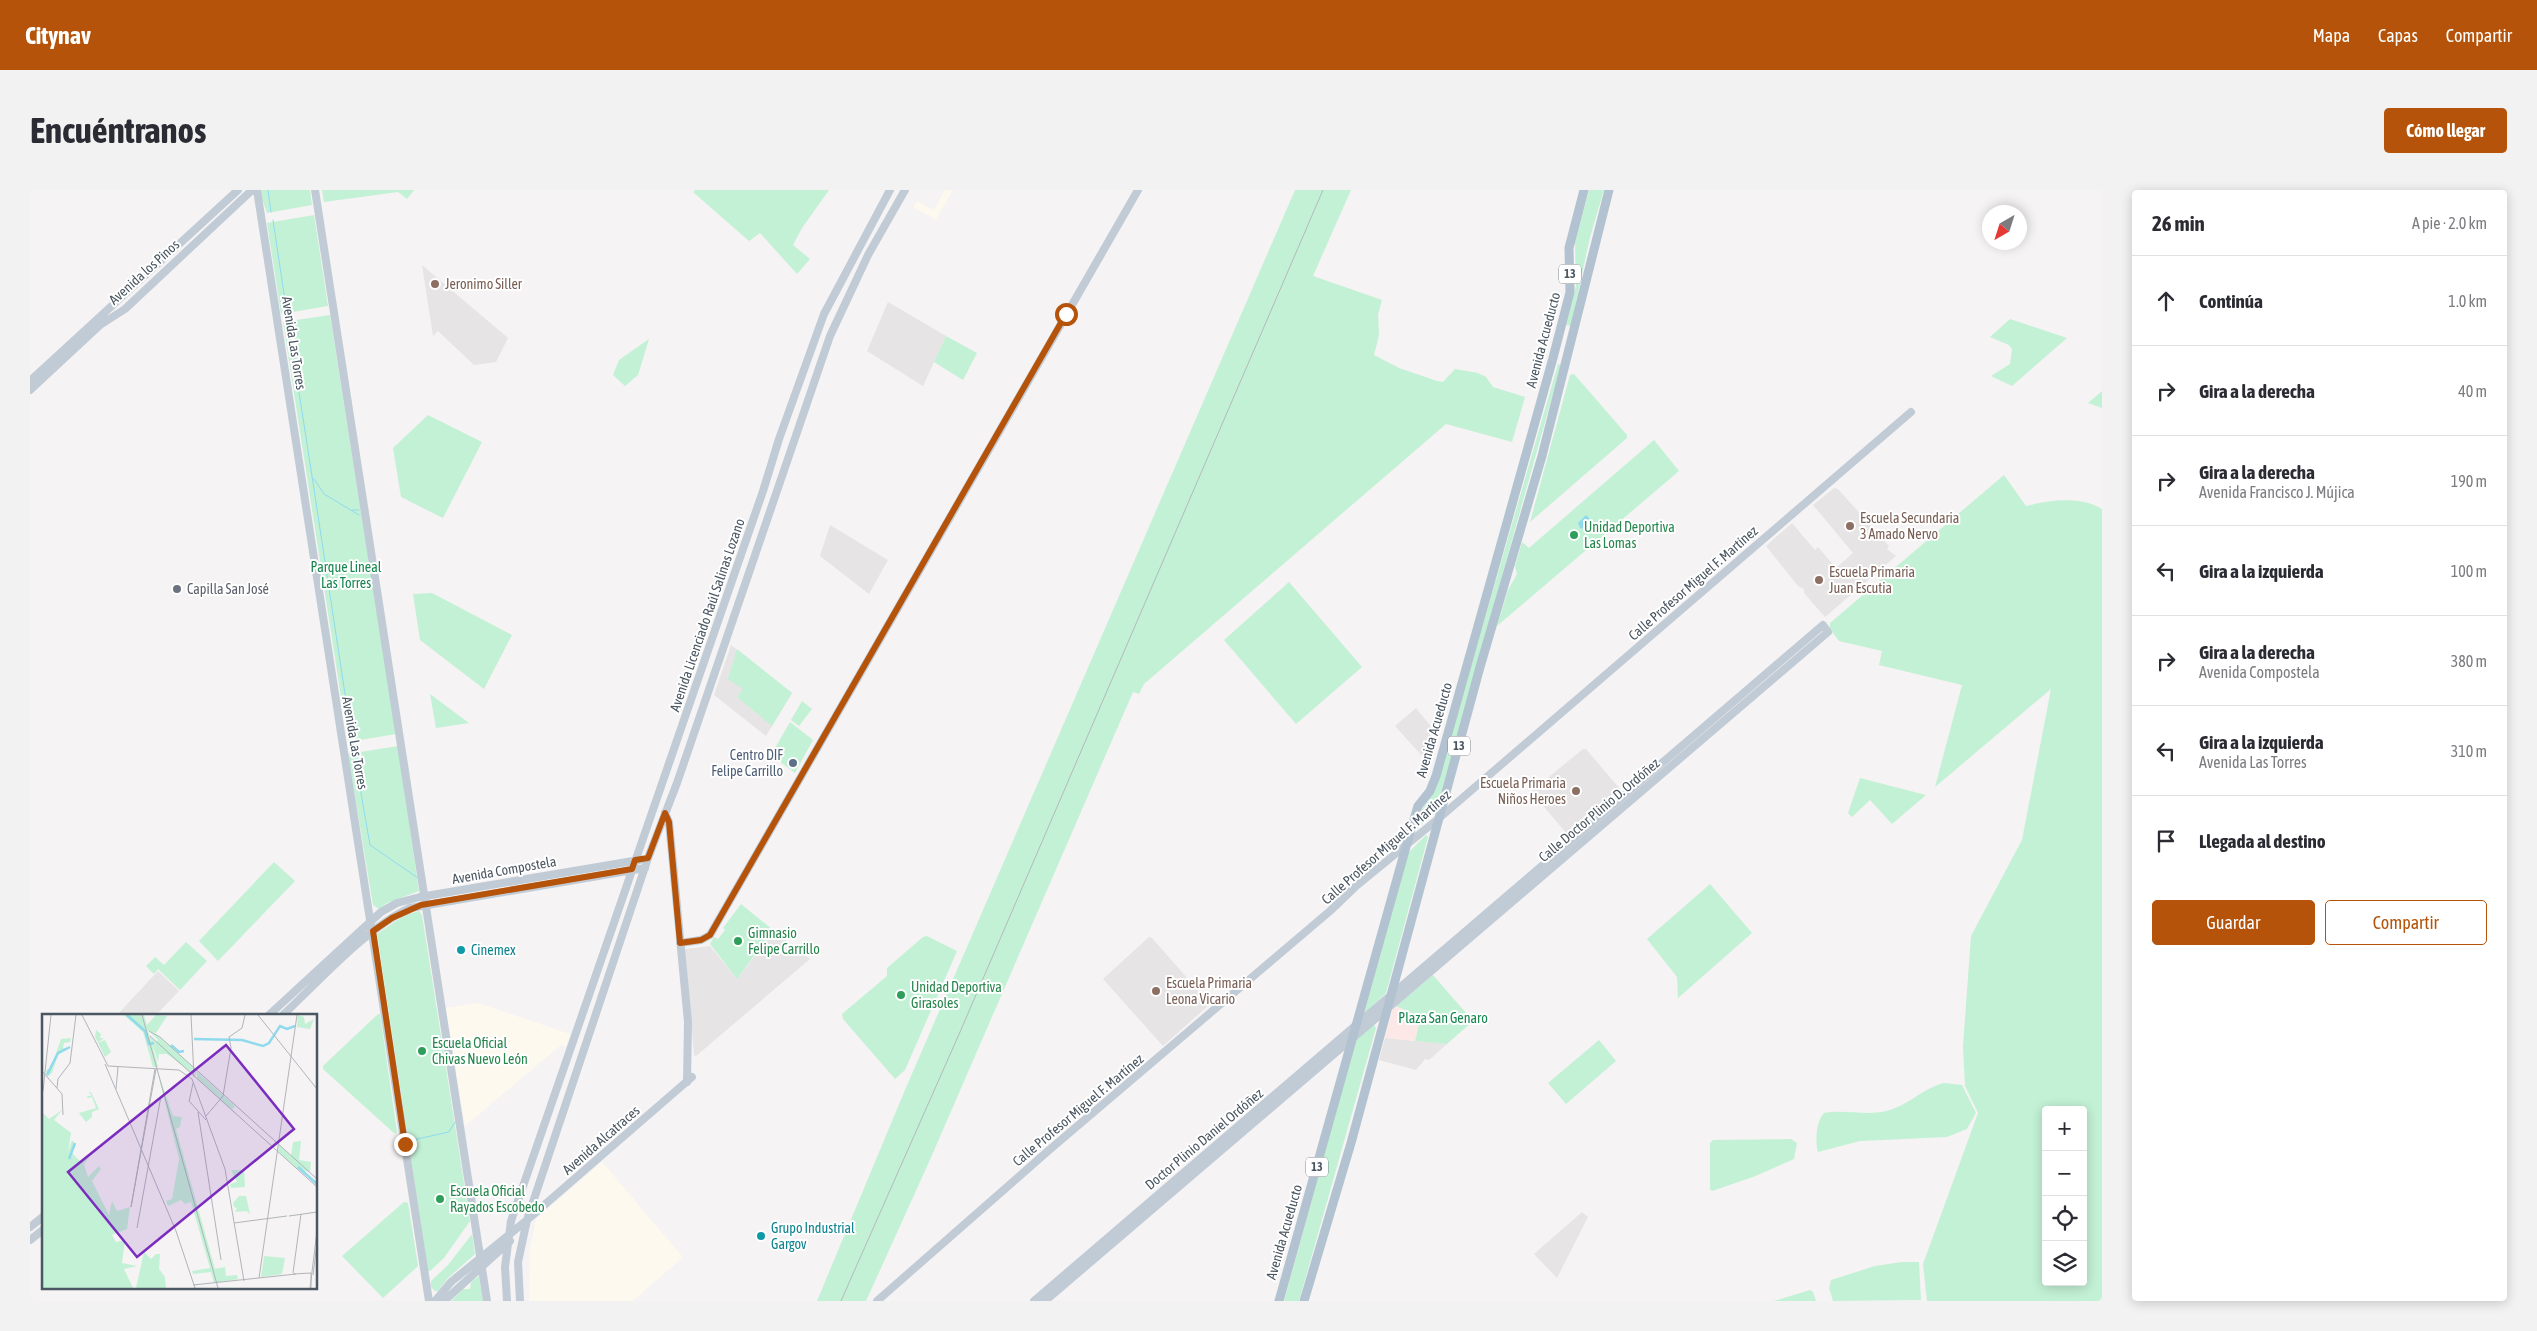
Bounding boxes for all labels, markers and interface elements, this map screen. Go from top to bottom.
text: Citynav [25,22,91,49]
text: Mapa [2313,25,2350,46]
text: Capas [2378,25,2418,46]
text: Compartir [2446,25,2512,46]
button: Cómo llegar [2384,108,2507,153]
text: Encuéntranos [30,110,206,150]
north arrow [1982,205,2027,250]
text: 26 min [2152,211,2205,235]
text: A pie · 2.0 km [2412,214,2487,232]
street label: Avenida los Pinos [106,236,182,308]
road number: 13 [1559,264,1581,284]
place label: Jeronimo Siller [445,276,523,292]
marker: Jeronimo Siller [429,278,441,290]
icon: ahead [2152,287,2180,315]
text: Continúa [2199,290,2263,312]
street label: Avenida Acueducto [1523,291,1563,389]
text: 1.0 km [2448,292,2487,310]
street label: Avenida Las Torres [279,295,309,391]
route start [1055,303,1078,326]
icon: right [2152,377,2180,405]
text: Gira a la derecha [2199,380,2315,402]
text: 40 m [2458,382,2487,400]
text: Gira a la derecha [2199,461,2315,483]
icon: right [2152,467,2180,495]
text: 190 m [2451,472,2487,490]
text: Avenida Francisco J. Mújica [2199,483,2355,501]
place label: Escuela Secundaria 3 Amado Nervo [1860,510,1959,542]
street label: Avenida Licenciado Raúl Salinas Lozano [666,516,748,714]
place label: Unidad Deportiva Las Lomas [1584,519,1675,551]
marker: Escuela Secundaria 3 Amado Nervo [1844,520,1856,532]
street label: Calle Profesor Miguel F. Martínez [1625,523,1761,643]
marker: Unidad Deportiva Las Lomas [1568,529,1580,541]
icon: left [2152,557,2180,585]
park label: Parque Lineal Las Torres [311,559,382,591]
text: Gira a la izquierda [2199,560,2324,582]
text: 100 m [2451,562,2487,580]
place label: Escuela Primaria Juan Escutia [1829,564,1915,596]
marker: Escuela Primaria Juan Escutia [1813,574,1825,586]
place label: Capilla San José [187,581,269,597]
marker: Capilla San José [171,583,183,595]
text: Gira a la derecha [2199,641,2315,663]
icon: right [2152,647,2180,675]
text: 380 m [2451,652,2487,670]
text: Avenida Compostela [2199,663,2320,681]
street label: Avenida Acueducto [1413,681,1455,779]
street label: Avenida Las Torres [339,695,371,791]
text: Gira a la izquierda [2199,731,2324,753]
road number: 13 [1448,736,1470,756]
icon: left [2152,737,2180,765]
text: 310 m [2451,742,2487,760]
place label: Centro DIF Felipe Carrillo [711,747,783,779]
text: Avenida Las Torres [2199,753,2307,771]
street label: Calle Doctor Plinio D. Ordóñez [1535,755,1663,865]
marker: Centro DIF Felipe Carrillo [787,757,799,769]
place label: Escuela Primaria Niños Heroes [1480,775,1566,807]
marker: Escuela Primaria Niños Heroes [1570,785,1582,797]
street label: Calle Profesor Miguel F. Martínez [1318,787,1454,907]
icon: arrive [2152,827,2180,855]
text: Llegada al destino [2199,830,2326,852]
street label: Avenida Compostela [451,853,557,887]
button: Guardar [2152,900,2315,945]
button: Compartir [2325,900,2487,945]
place label: Gimnasio Felipe Carrillo [748,925,820,957]
marker: Gimnasio Felipe Carrillo [732,935,744,947]
place label: Cinemex [471,942,516,958]
marker: Cinemex [455,944,467,956]
place label: Escuela Primaria Leona Vicario [1166,975,1252,1007]
place label: Unidad Deportiva Girasoles [911,979,1002,1011]
marker: Escuela Primaria Leona Vicario [1150,985,1162,997]
marker: Unidad Deportiva Girasoles [895,989,907,1001]
park label: Plaza San Genaro [1398,1010,1488,1026]
inset map [42,1014,318,1288]
place label: Escuela Oficial Chivas Nuevo León [432,1035,528,1067]
marker: Escuela Oficial Chivas Nuevo León [416,1045,428,1057]
street label: Calle Profesor Miguel F. Martínez [1009,1051,1147,1169]
street label: Doctor Plinio Daniel Ordóñez [1142,1085,1266,1193]
street label: Avenida Alcatraces [559,1102,643,1178]
map controls [2042,1106,2087,1286]
button: + [2042,1106,2087,1151]
route end [394,1133,417,1156]
button: − [2042,1151,2087,1196]
road number: 13 [1306,1158,1328,1176]
place label: Escuela Oficial Rayados Escobedo [450,1183,545,1215]
street label: Avenida Acueducto [1263,1183,1305,1281]
marker: Escuela Oficial Rayados Escobedo [434,1193,446,1205]
button: locate [2042,1196,2087,1241]
place label: Grupo Industrial Gargov [771,1220,855,1252]
marker: Grupo Industrial Gargov [755,1230,767,1242]
button: layers [2042,1241,2087,1286]

